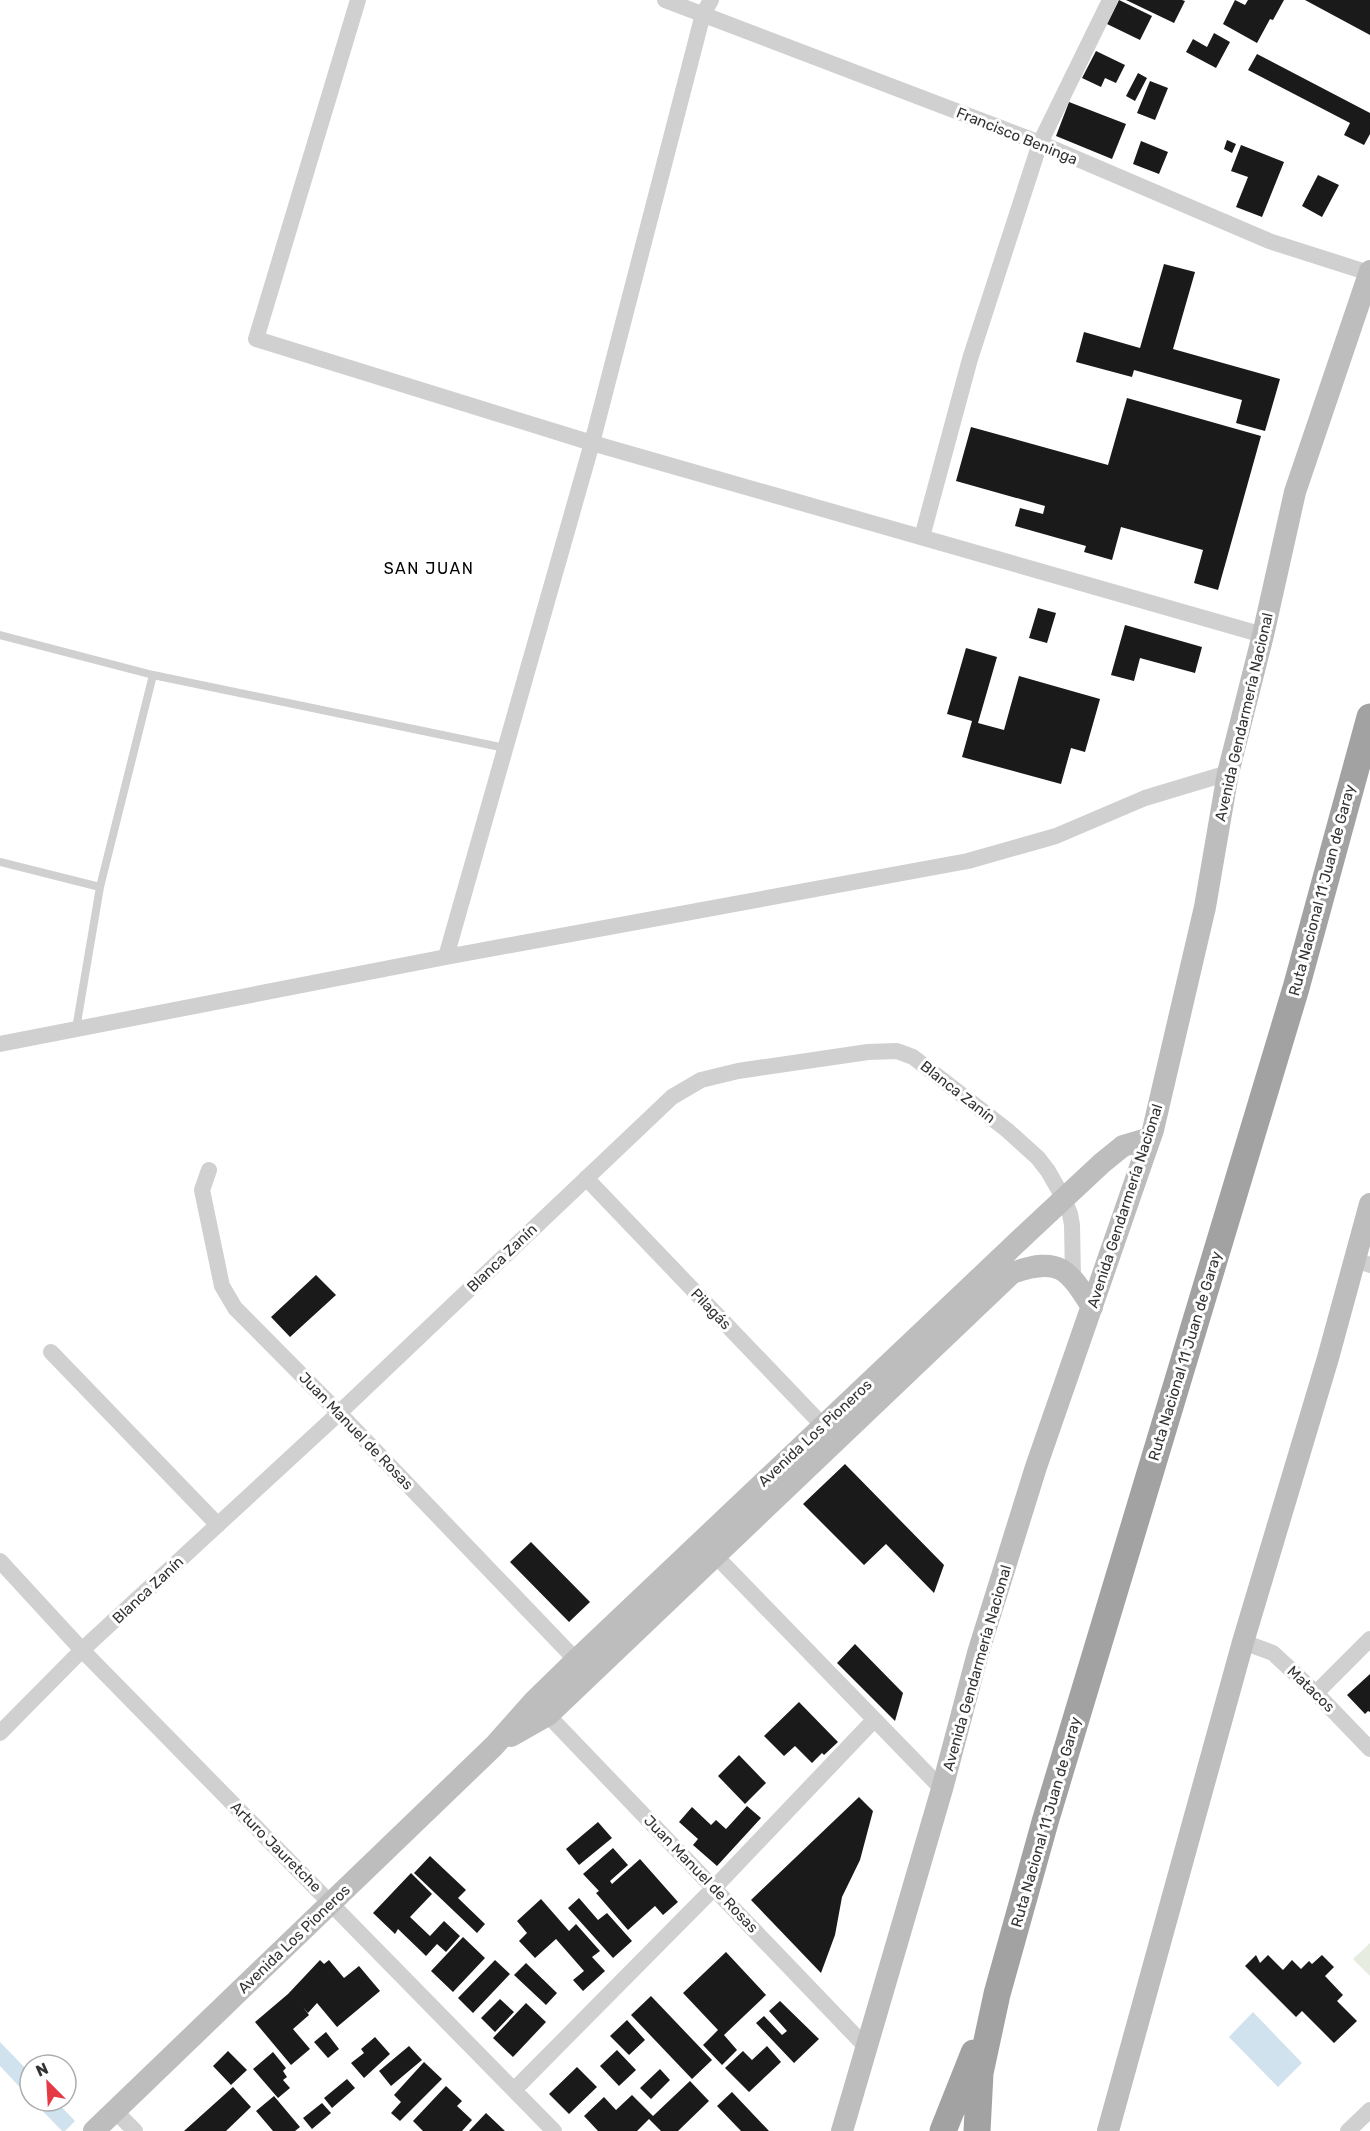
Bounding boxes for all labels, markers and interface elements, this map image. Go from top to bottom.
street label: Francisco Beninga [954,103,1080,169]
district label: SAN JUAN [384,559,474,578]
street label: Avenida Gendarmería Nacional [1211,611,1277,823]
street label: Ruta Nacional 11 Juan de Garay [1285,782,1359,998]
street label: Blanca Zanín [917,1057,999,1127]
street label: Avenida Gendarmería Nacional [1083,1102,1167,1310]
street label: Blanca Zanín [463,1220,541,1296]
street label: Ruta Nacional 11 Juan de Garay [1145,1249,1225,1463]
street label: Pilagás [687,1285,735,1334]
street label: Juan Manuel de Rosas [295,1368,417,1494]
street label: Avenida Los Pioneros [754,1375,876,1490]
street label: Blanca Zanín [109,1553,187,1627]
street label: Avenida Gendarmería Nacional [939,1563,1015,1773]
street label: Matacos [1284,1662,1339,1716]
street label: Ruta Nacional 11 Juan de Garay [1007,1715,1085,1929]
street label: Arturo Jauretche [227,1798,325,1896]
street label: Juan Manuel de Rosas [640,1811,762,1937]
street label: Avenida Los Pioneros [234,1881,354,1997]
north arrow [18,2053,78,2113]
text: N [33,2059,51,2081]

